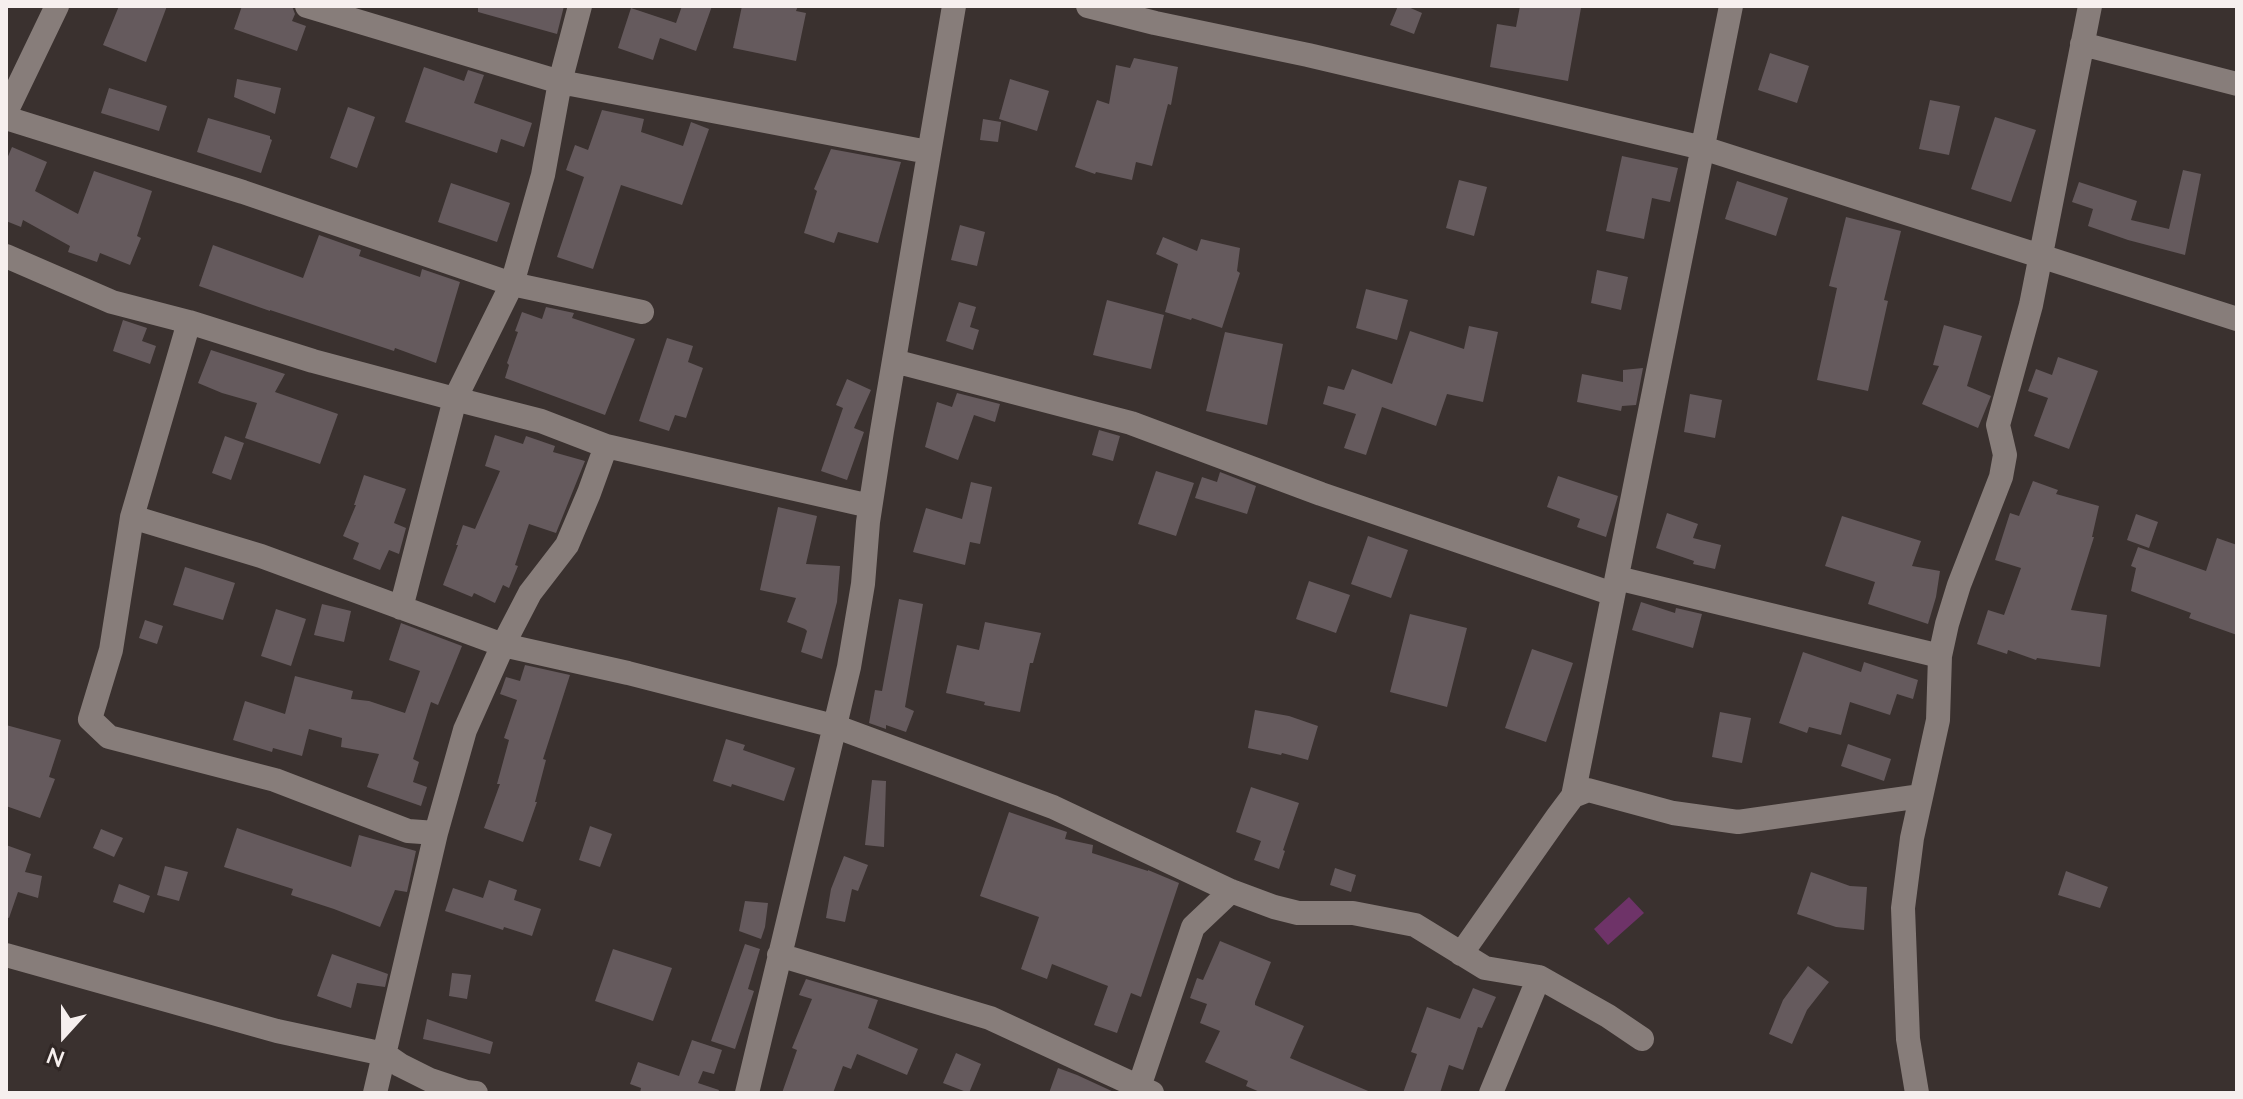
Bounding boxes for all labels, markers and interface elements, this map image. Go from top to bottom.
north arrow [24,995,104,1075]
text: N [42,1042,68,1074]

